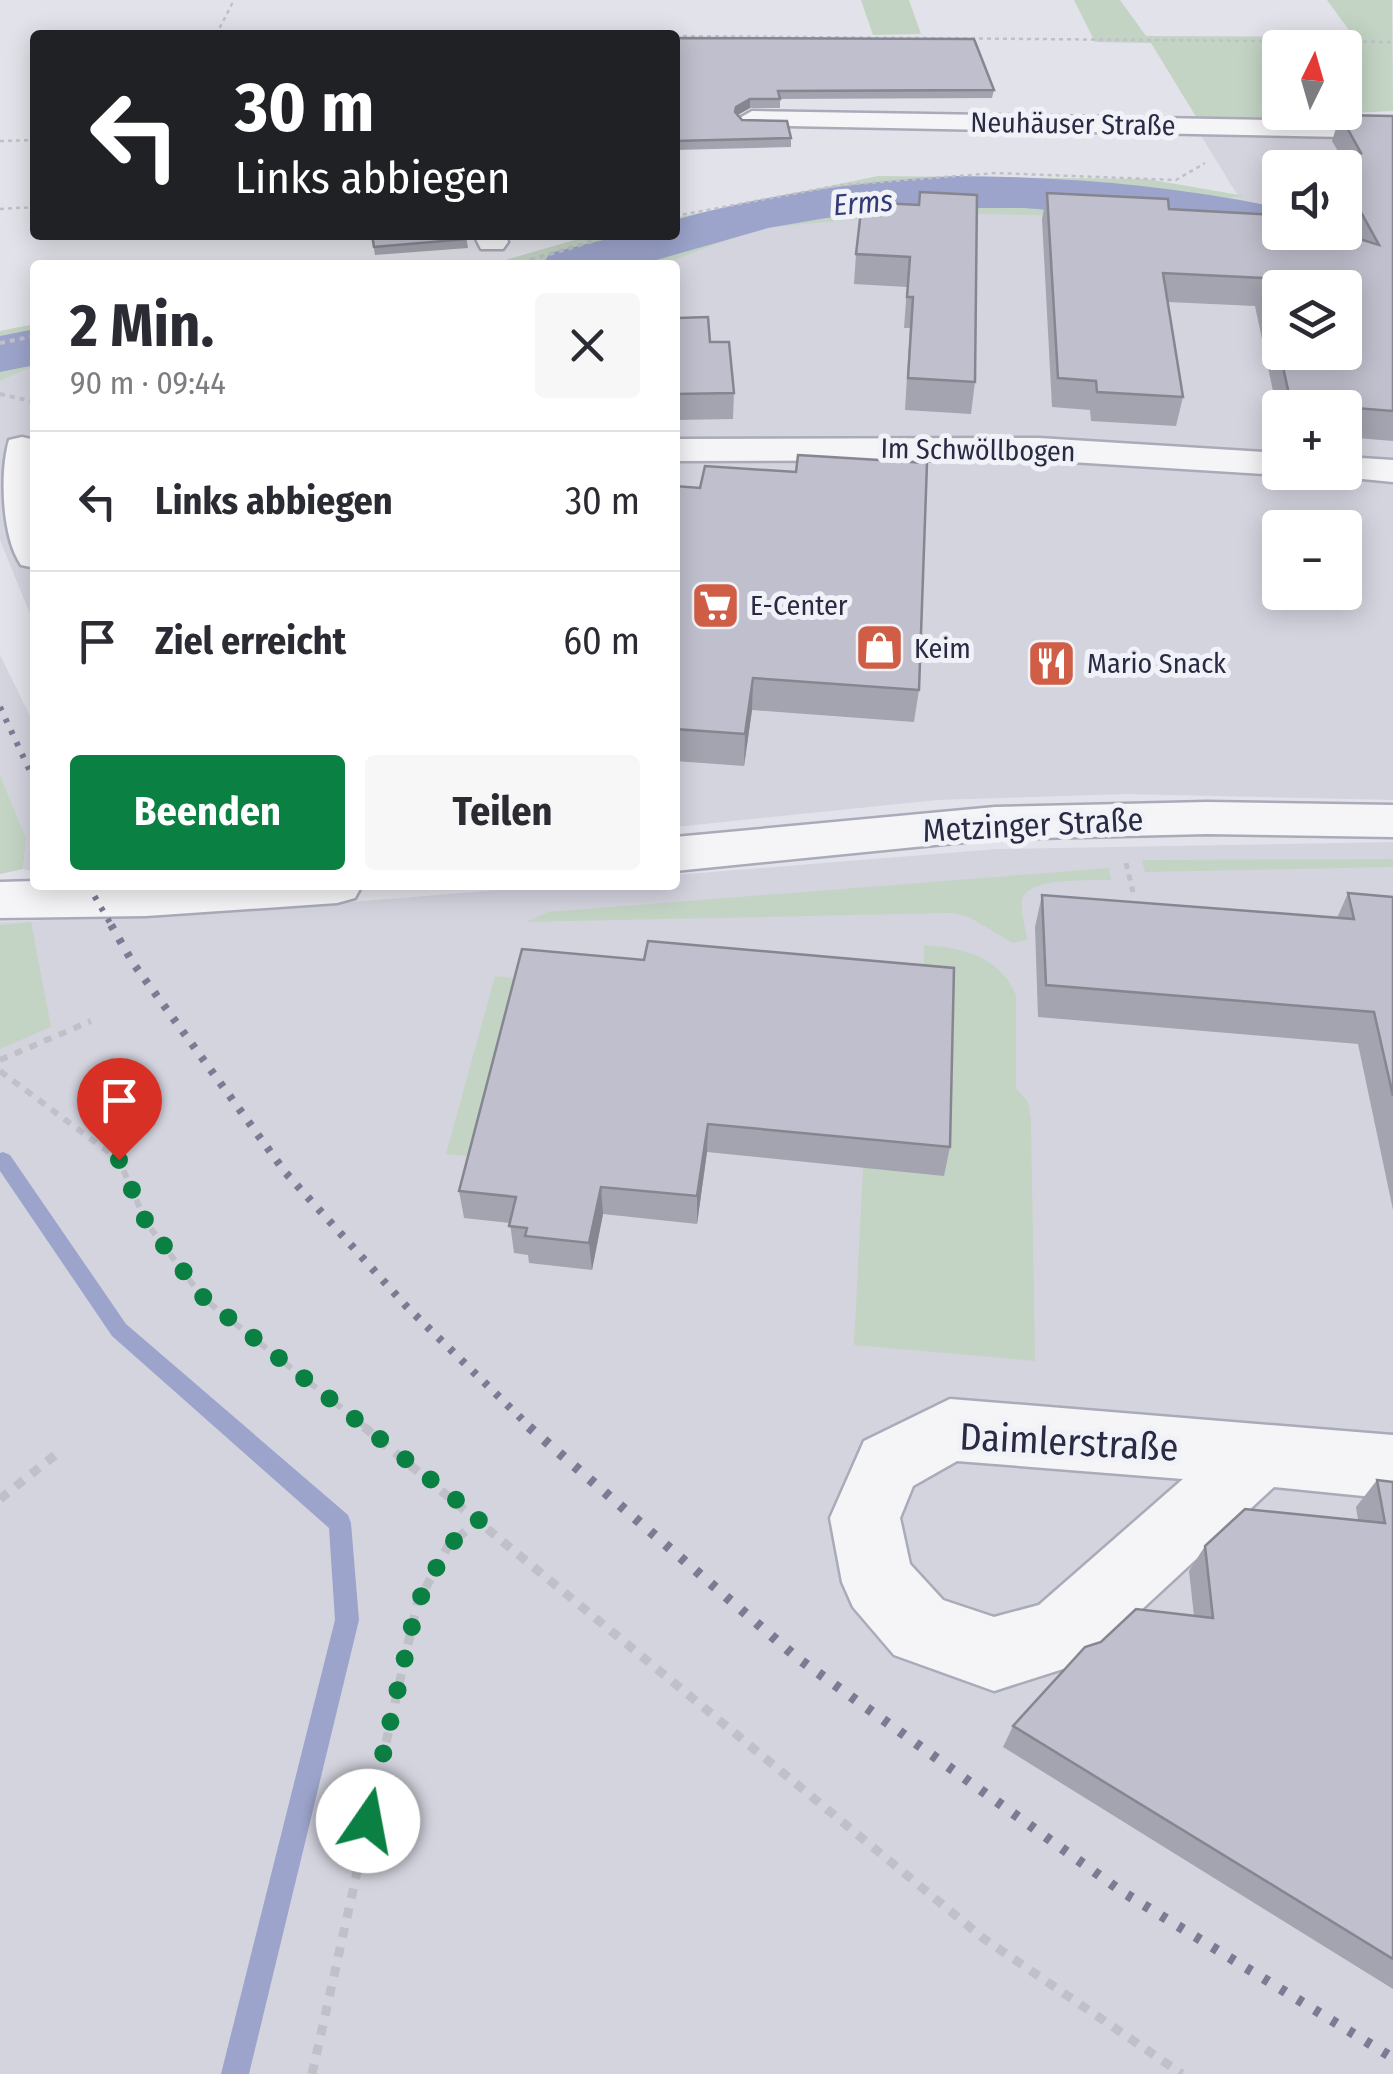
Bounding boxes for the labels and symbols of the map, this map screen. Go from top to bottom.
north arrow [1262,30,1362,130]
street label: Neuhäuser Straße [970,106,1176,142]
water label: Erms [832,182,895,224]
street label: Im Schwöllbogen [880,432,1076,468]
supermarket icon: E-Center [689,579,741,631]
place label: E-Center [750,589,848,622]
shop icon: Keim [853,622,905,674]
place label: Keim [914,632,971,665]
restaurant icon: Mario Snack [1026,637,1078,689]
place label: Mario Snack [1087,647,1227,680]
street label: Metzinger Straße [922,800,1144,850]
pin [77,1058,162,1161]
street label: Daimlerstraße [958,1413,1180,1471]
position arrow [316,1769,420,1873]

